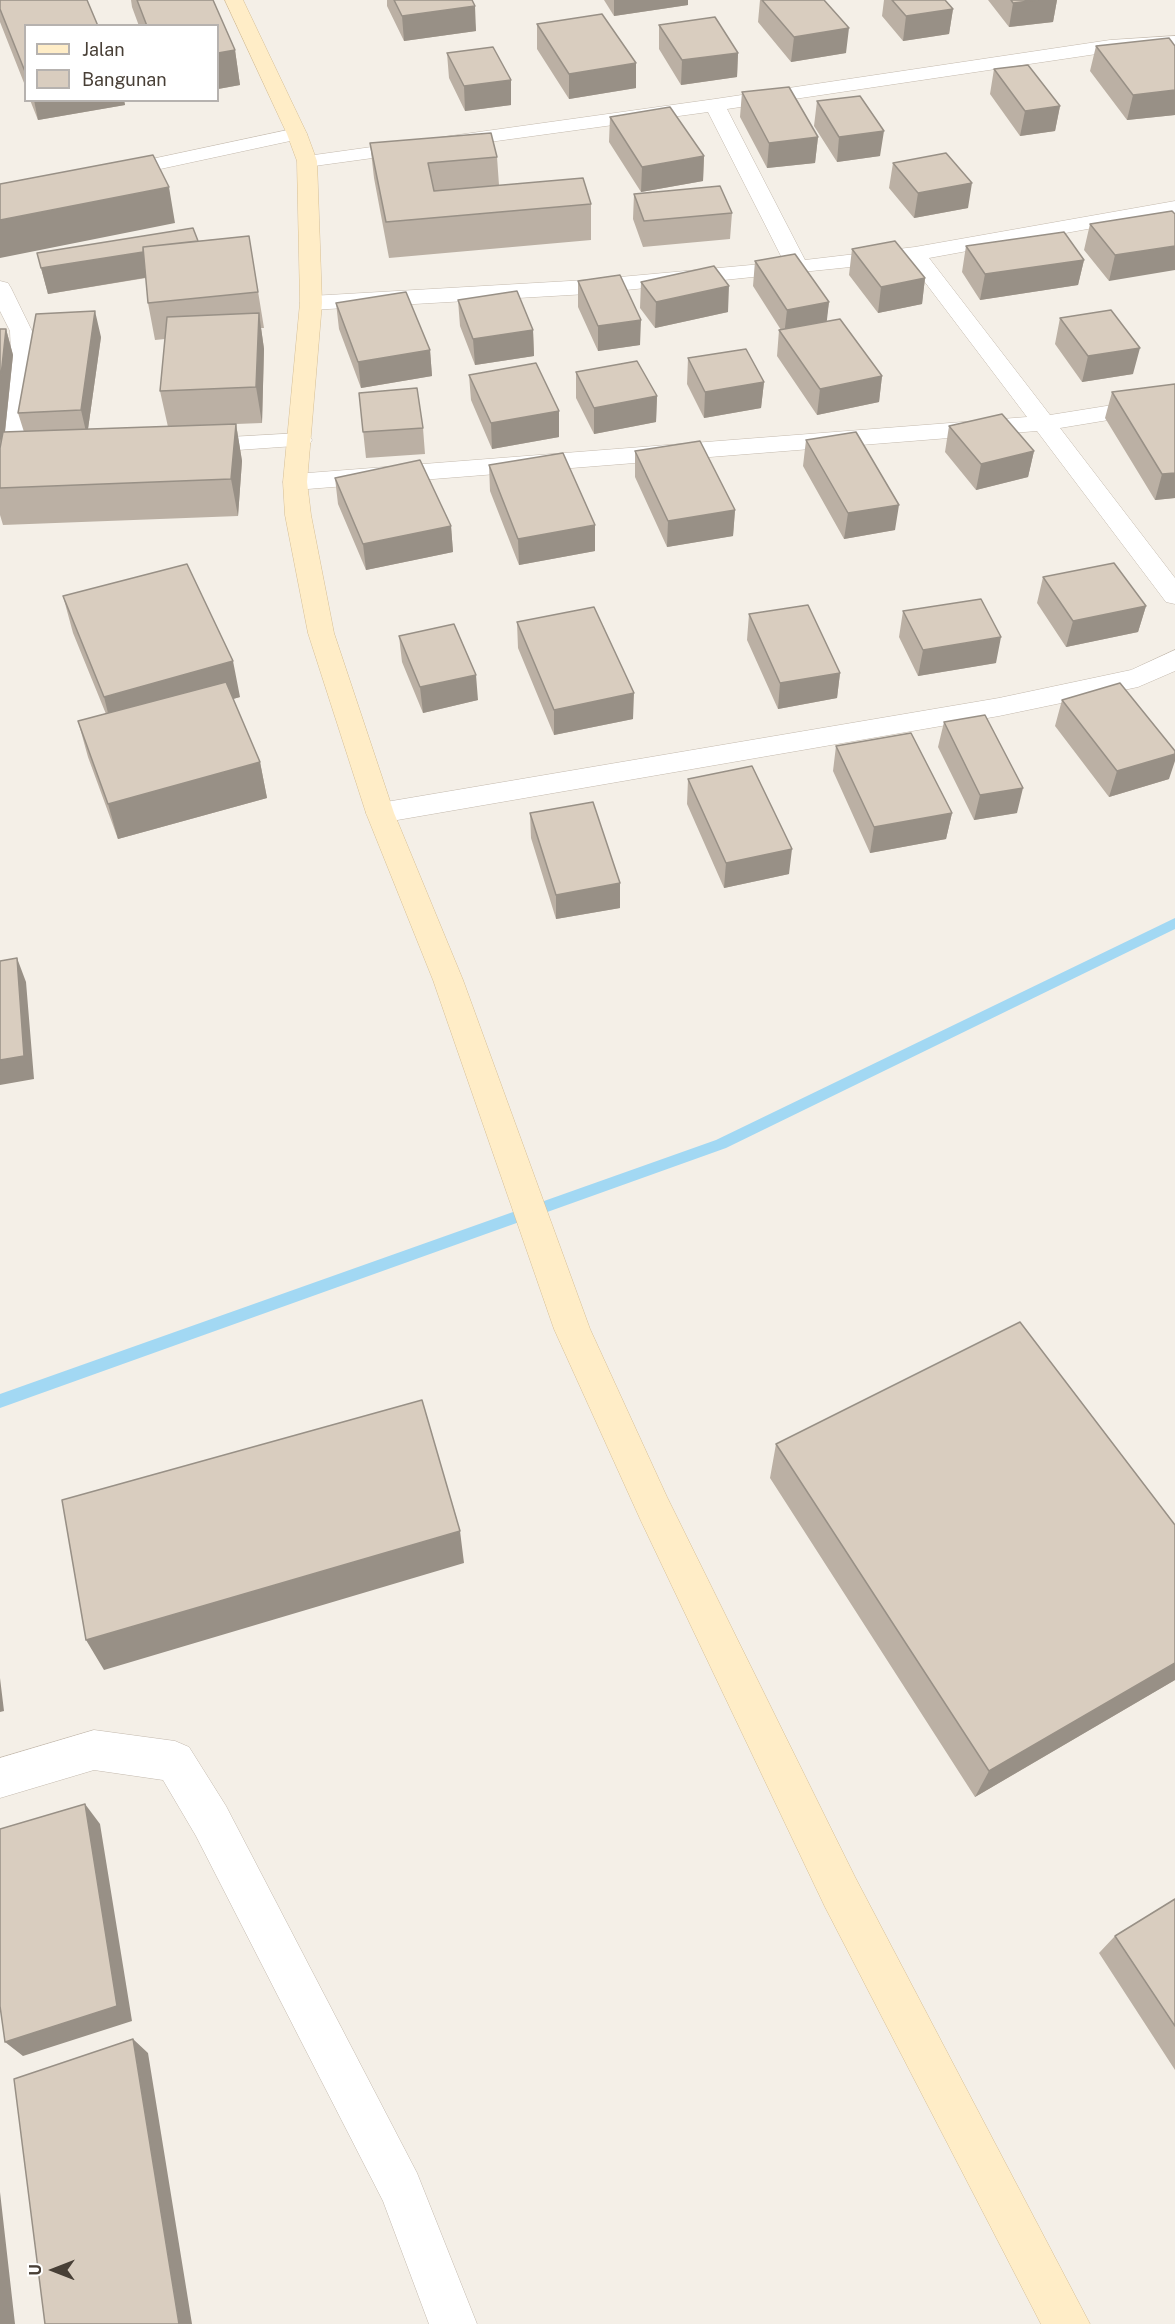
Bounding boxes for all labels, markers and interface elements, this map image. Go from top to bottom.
legend [24,24,219,102]
text: Jalan [82,39,125,60]
text: Bangunan [82,69,167,90]
north arrow [24,2240,84,2300]
text: U [26,2264,45,2276]

